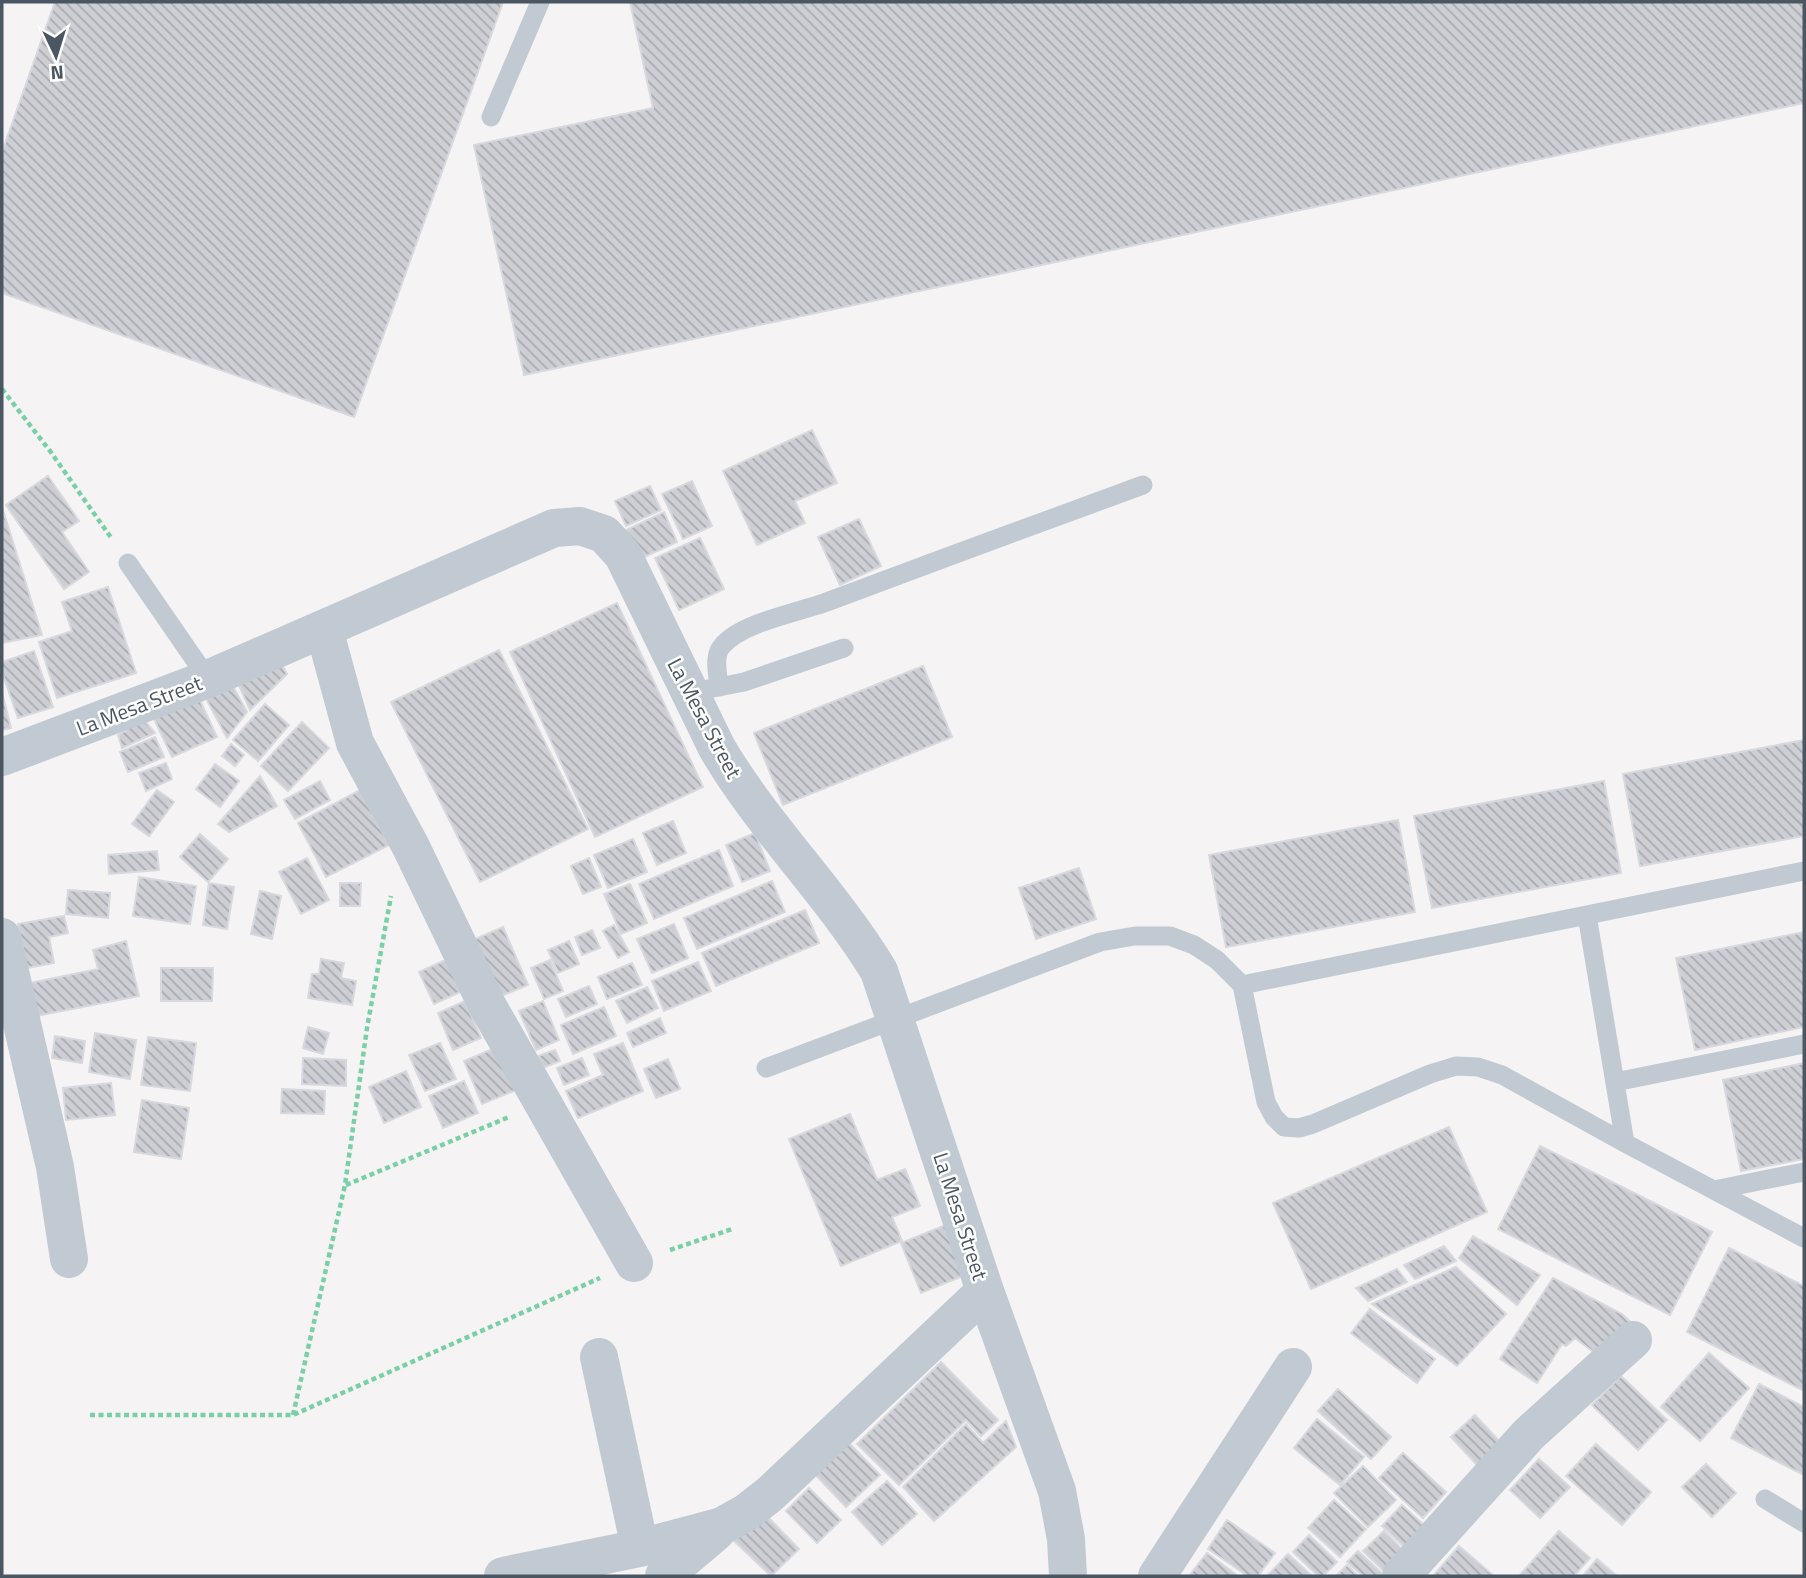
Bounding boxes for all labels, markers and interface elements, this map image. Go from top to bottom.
north arrow [21,21,91,91]
text: N [50,59,65,88]
street label: La Mesa Street [660,652,750,785]
street label: La Mesa Street [71,666,207,744]
street label: La Mesa Street [925,1148,997,1284]

